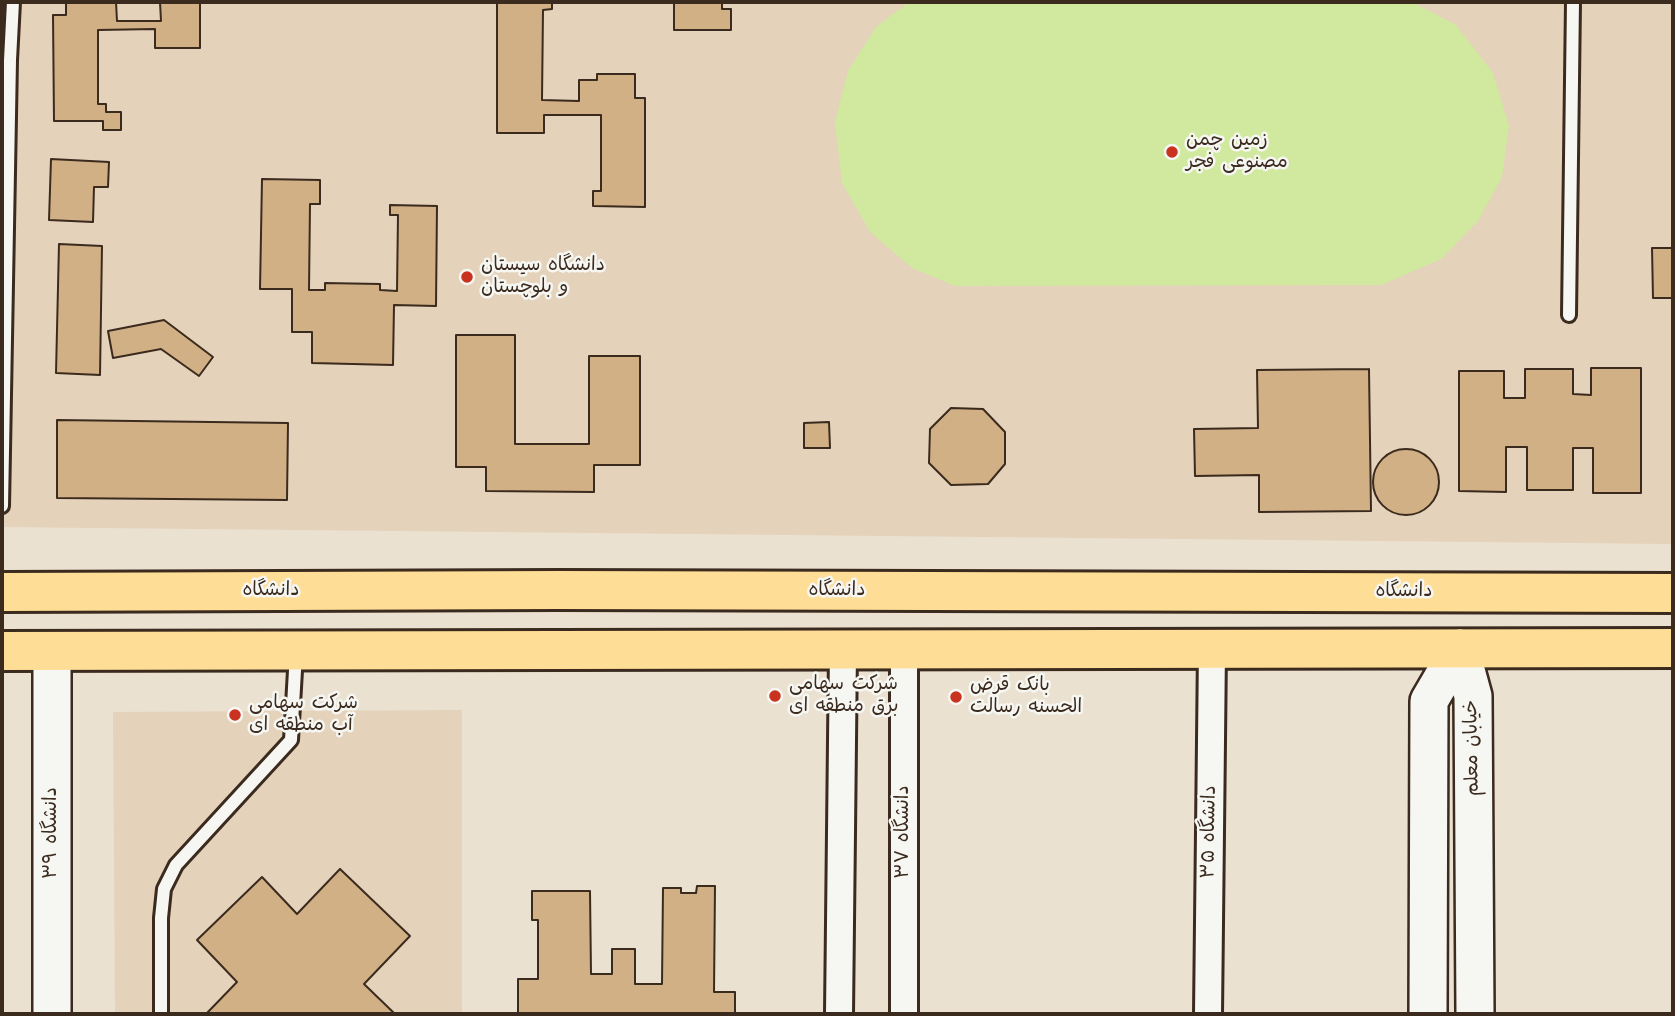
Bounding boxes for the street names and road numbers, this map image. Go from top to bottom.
street label: دانشگاه [243,580,299,602]
street label: دانشگاه [809,580,865,602]
street label: دانشگاه [1376,581,1432,603]
street label: خیابان معلم [1461,700,1485,796]
street label: دانشگاه ۳۷ [893,785,915,879]
street label: دانشگاه ۳۵ [1198,785,1222,879]
street label: دانشگاه ۳۹ [41,787,63,879]

